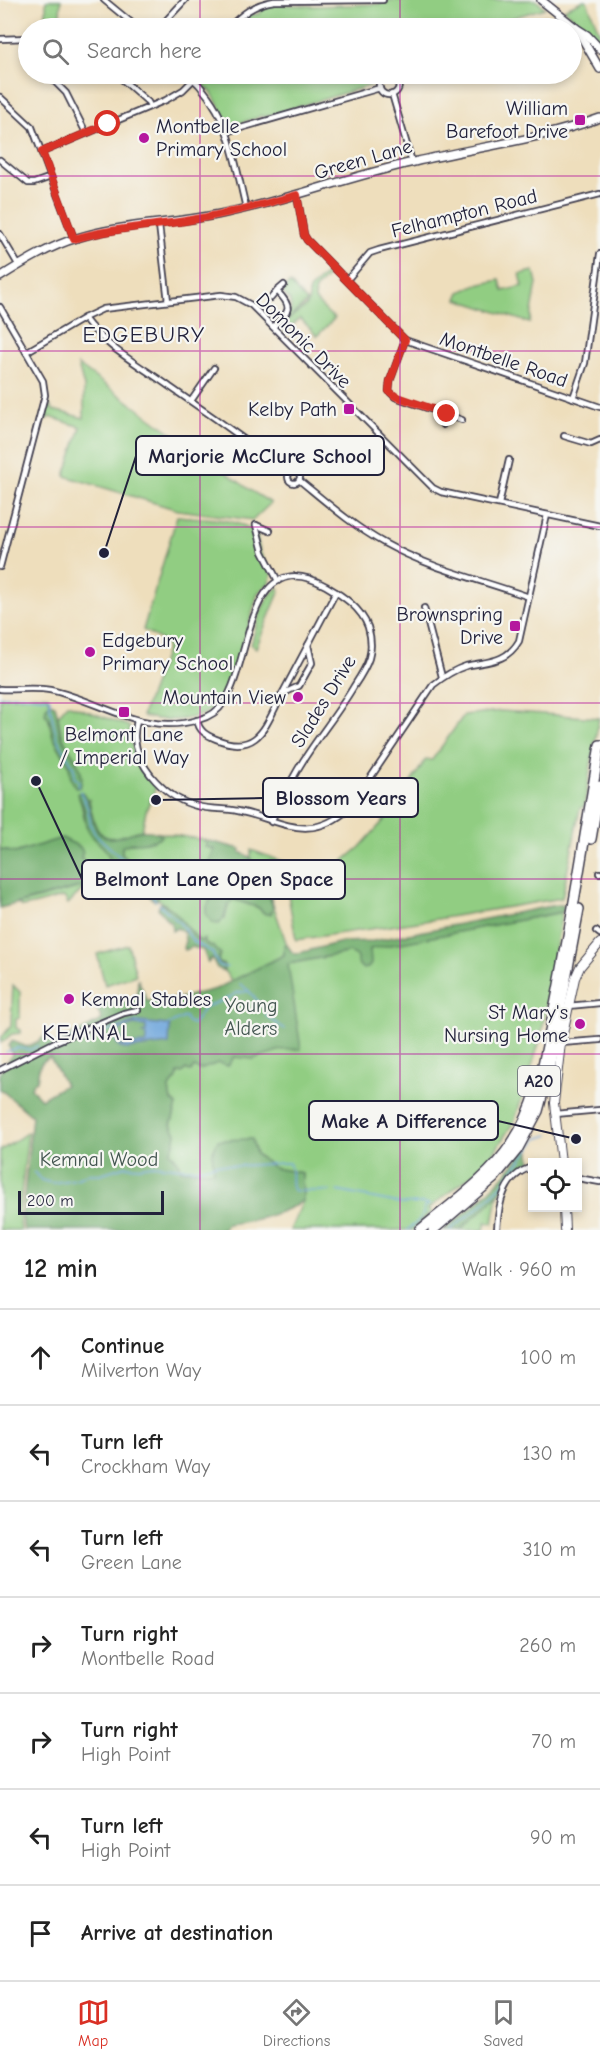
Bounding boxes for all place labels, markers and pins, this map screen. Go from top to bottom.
place label: William Barefoot Drive [446,97,568,143]
marker: William Barefoot Drive [573,113,587,127]
place label: Montbelle Primary School [156,115,287,161]
marker: Montbelle Primary School [137,131,151,145]
place label: Kelby Path [248,398,337,421]
marker: Kelby Path [342,402,356,416]
callout: Marjorie McClure School [136,436,384,475]
place label: Brownspring Drive [396,603,503,649]
marker: Brownspring Drive [508,619,522,633]
place label: Edgebury Primary School [102,629,233,675]
marker: Edgebury Primary School [83,645,97,659]
place label: Mountain View [162,686,286,709]
marker: Mountain View [291,690,305,704]
marker: Belmont Lane / Imperial Way [117,705,131,719]
place label: Belmont Lane / Imperial Way [59,723,189,769]
callout: Blossom Years [263,778,418,817]
callout: Belmont Lane Open Space [82,860,345,899]
place label: Kemnal Stables [81,988,211,1011]
marker: Kemnal Stables [62,992,76,1006]
place label: St Mary's Nursing Home [444,1001,568,1047]
marker: St Mary's Nursing Home [573,1017,587,1031]
callout: Make A Difference [309,1101,498,1140]

